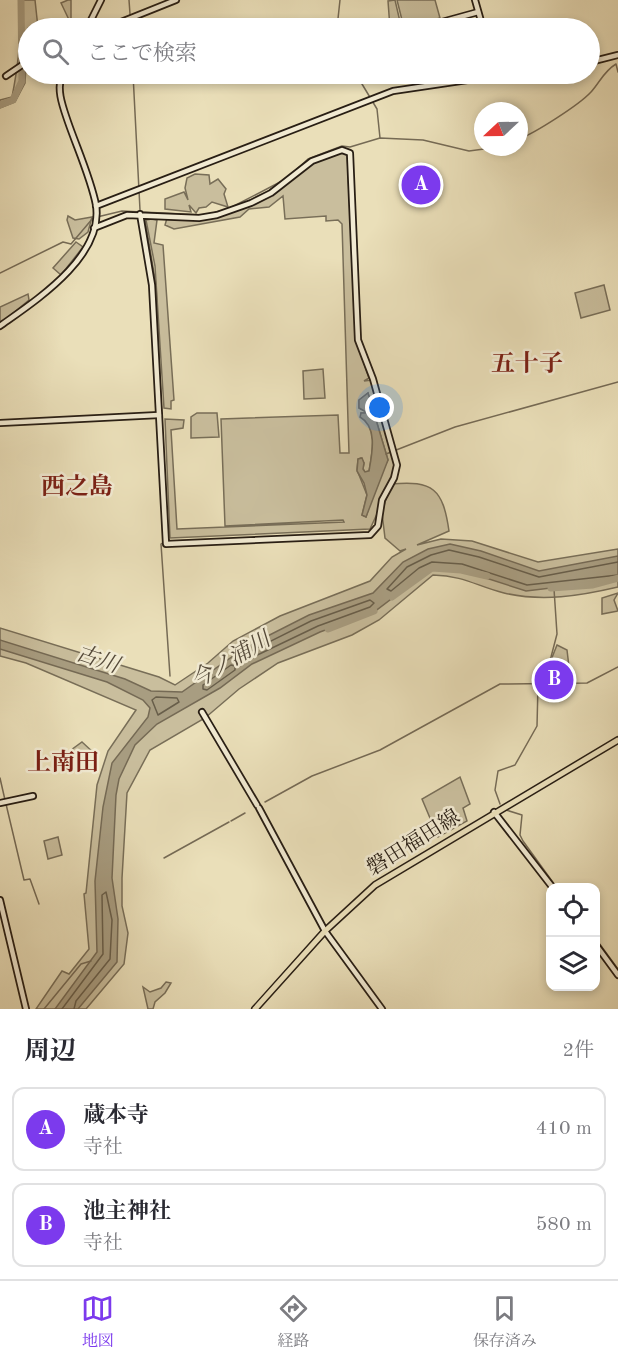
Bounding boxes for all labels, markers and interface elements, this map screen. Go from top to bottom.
search box [18,18,600,84]
icon: search [39,35,72,68]
text: ここで検索 [87,43,197,65]
north arrow [474,102,528,156]
pin: A [402,162,440,207]
district label: 五十子 [491,350,563,377]
your location [365,393,394,422]
district label: 西之島 [41,473,113,500]
water label: 今ノ浦川 [187,626,276,693]
water label: 古川 [73,640,124,678]
pin: B [534,658,574,702]
district label: 上南田 [27,749,99,776]
street label: 磐田福田線 [363,805,464,880]
map controls [546,883,600,991]
button: locate [546,883,600,937]
button: layers [546,937,600,991]
text: 周辺 [24,1039,76,1065]
text: 2件 [562,1041,594,1061]
text: 蔵本寺 [83,1105,149,1127]
text: A [38,1119,53,1139]
text: 410 m [536,1119,592,1139]
text: 寺社 [83,1138,123,1158]
text: 池主神社 [83,1201,171,1223]
text: B [38,1215,53,1235]
text: 580 m [536,1215,592,1235]
text: 寺社 [83,1234,123,1254]
tab: 地図 [81,1292,114,1352]
tab: 経路 [277,1292,310,1352]
tab: 保存済み [473,1292,537,1352]

